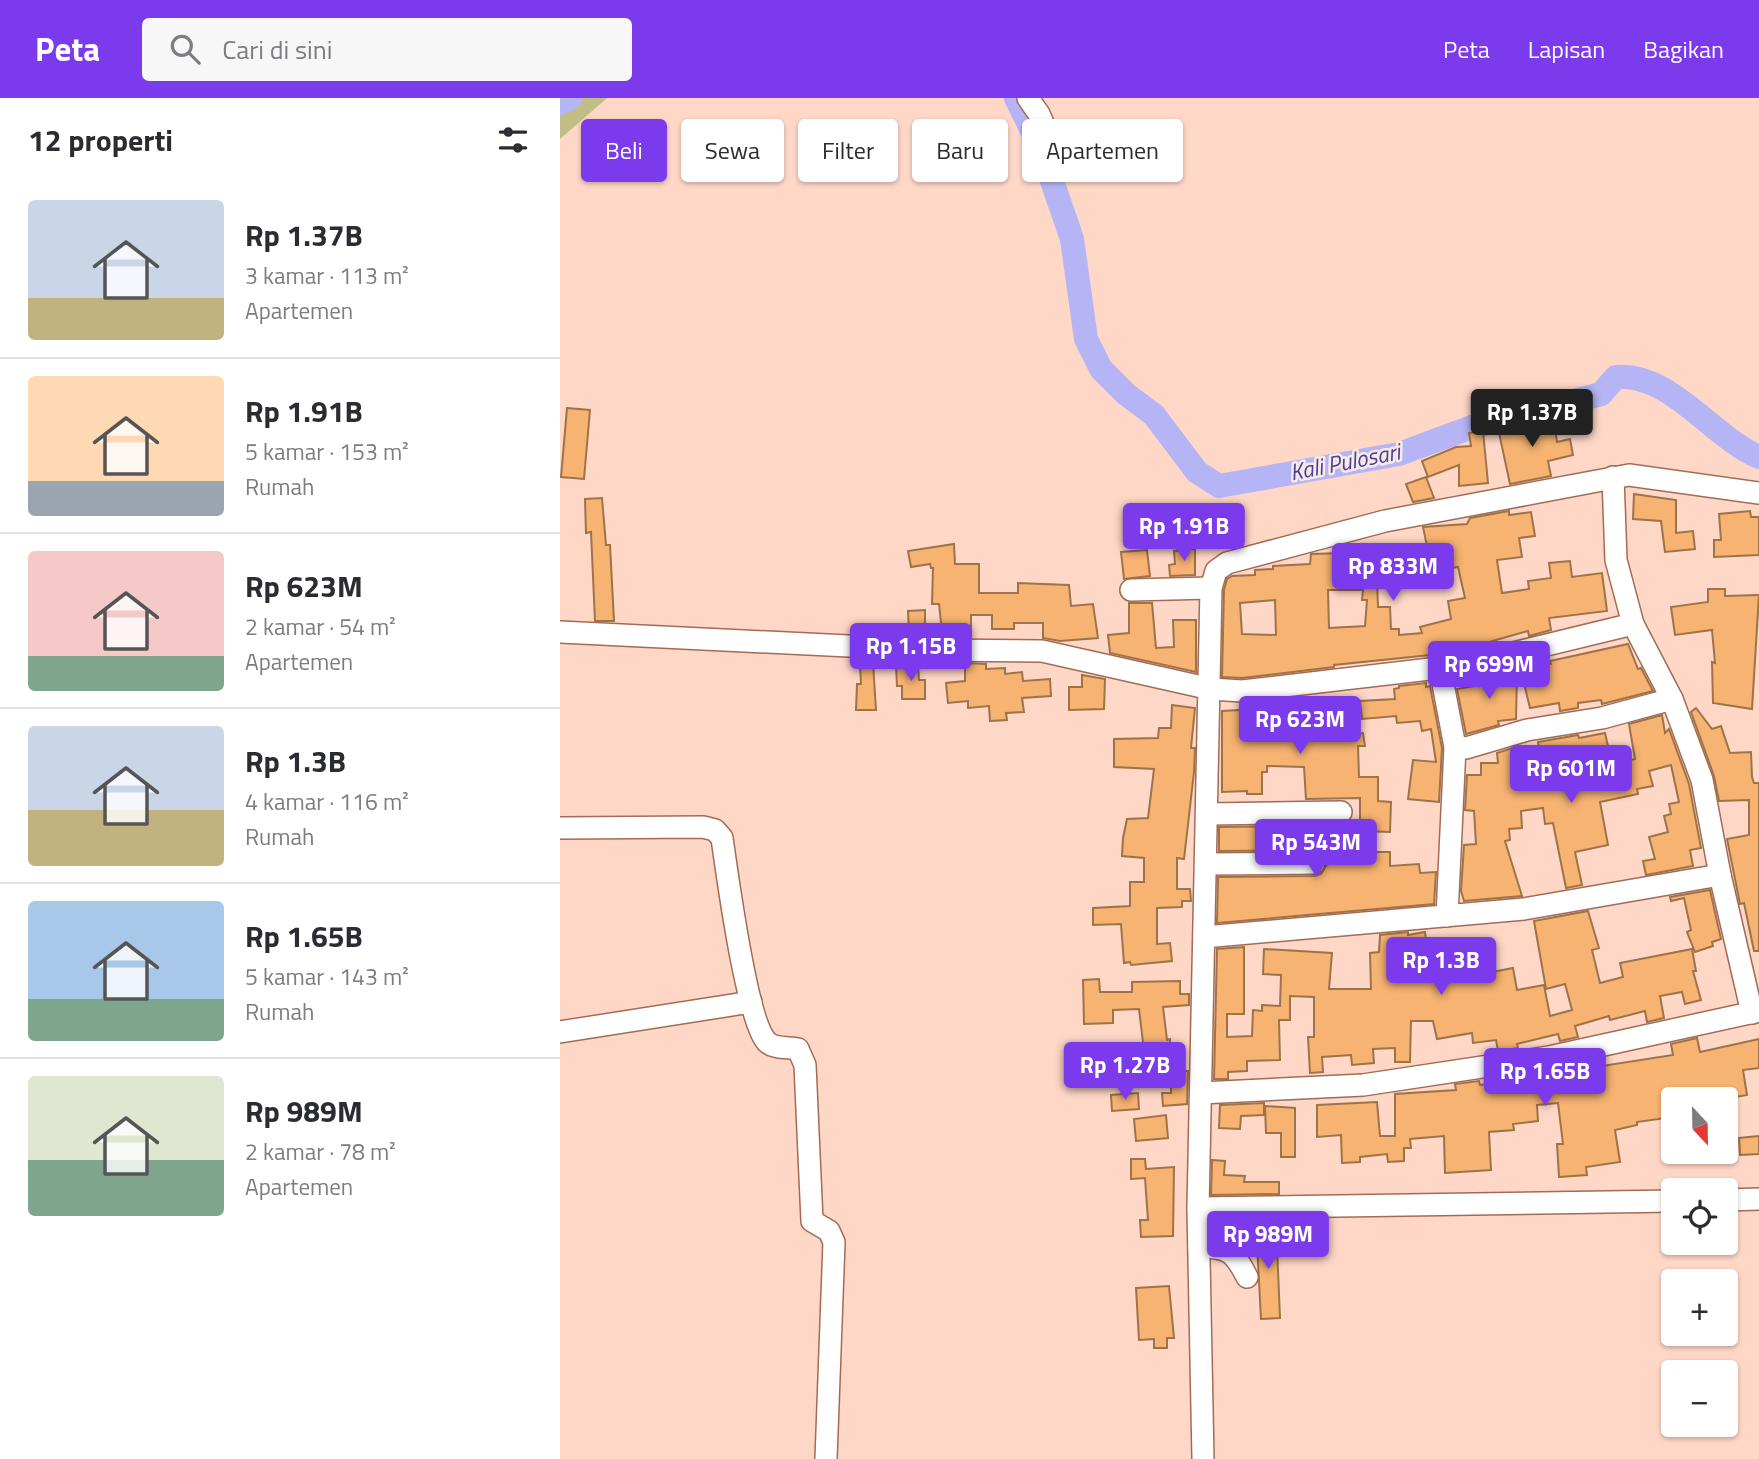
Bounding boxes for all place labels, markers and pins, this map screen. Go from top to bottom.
pin: Rp 1.37B [1460,390,1604,449]
pin: Rp 1.91B [1112,504,1256,563]
pin: Rp 833M [1328,544,1458,603]
pin: Rp 1.15B [839,624,983,683]
pin: Rp 699M [1424,642,1554,701]
pin: Rp 623M [1235,696,1365,756]
pin: Rp 601M [1506,746,1636,805]
pin: Rp 543M [1251,820,1381,879]
pin: Rp 1.3B [1376,937,1506,997]
pin: Rp 1.27B [1053,1042,1197,1102]
pin: Rp 1.65B [1473,1048,1617,1108]
pin: Rp 989M [1203,1212,1333,1271]

